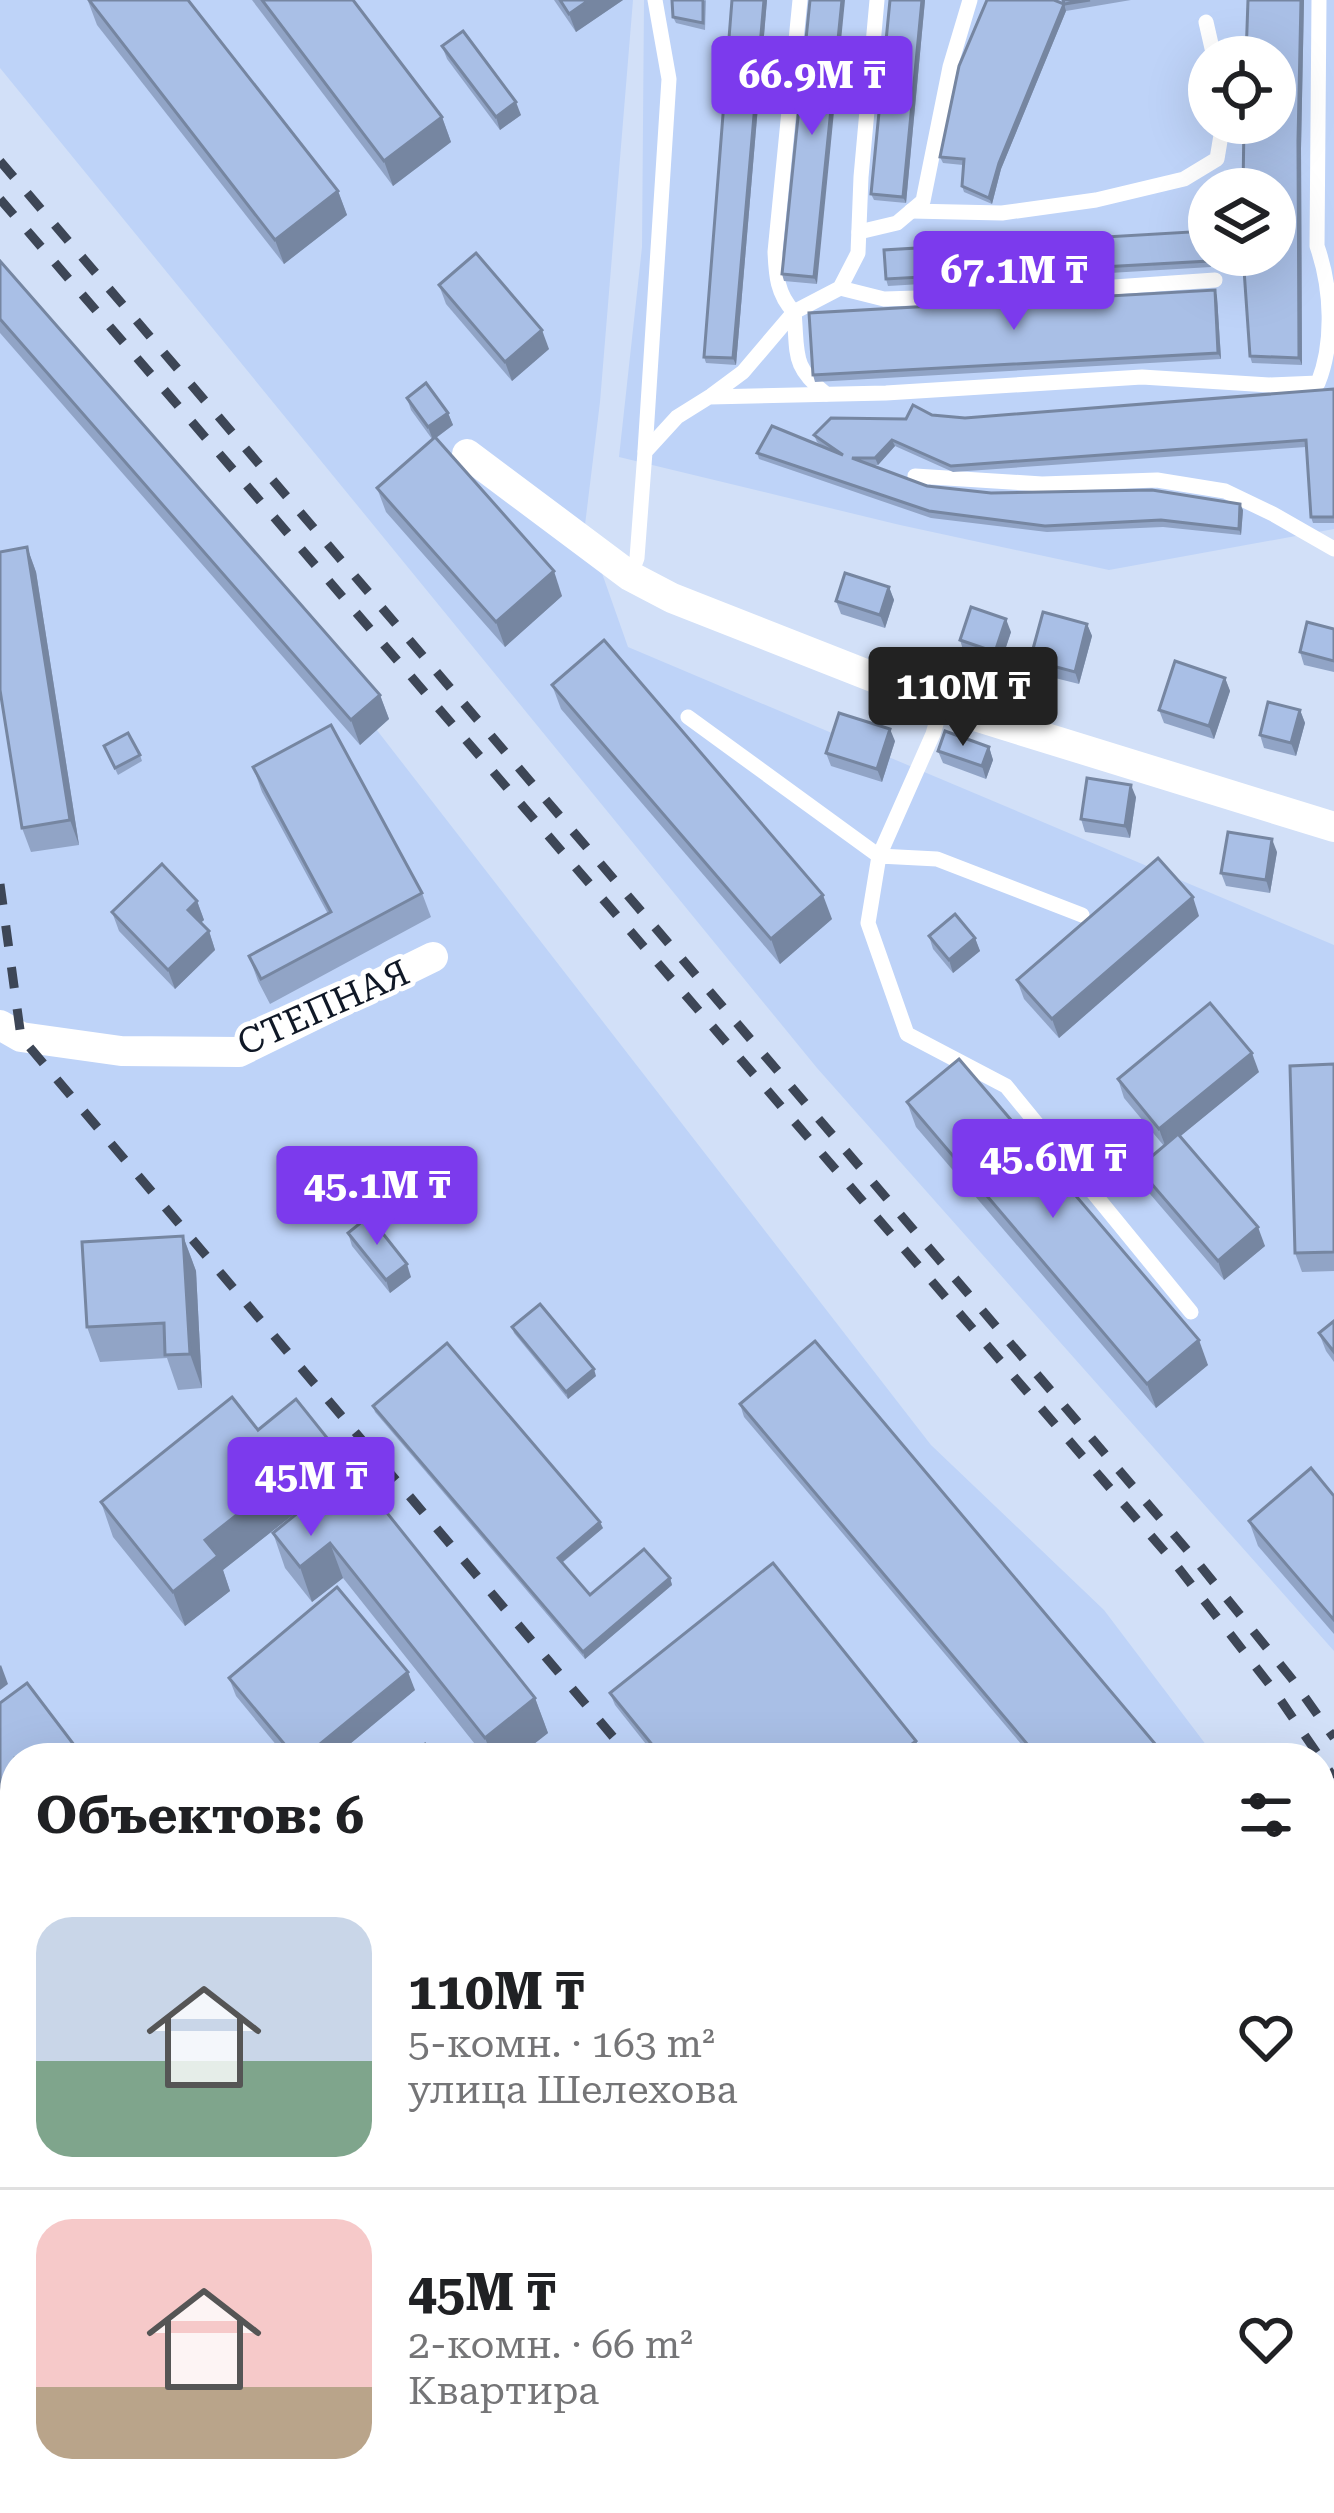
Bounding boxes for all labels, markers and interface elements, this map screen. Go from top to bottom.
pin: 66.9M ₸ [701,36,923,138]
map controls [1188,36,1296,276]
button: locate [1188,36,1296,144]
text: 66.9M ₸ [738,52,886,98]
button: layers [1188,168,1296,276]
pin: 67.1M ₸ [903,231,1125,333]
text: 67.1M ₸ [940,247,1088,293]
pin: 110M ₸ [865,647,1061,749]
text: 110M ₸ [896,663,1030,709]
street label: СТЕПНАЯ [231,951,416,1064]
pin: 45.6M ₸ [942,1119,1164,1221]
text: 45.6M ₸ [979,1135,1127,1181]
pin: 45.1M ₸ [266,1146,488,1248]
text: 45.1M ₸ [303,1162,451,1208]
pin: 45M ₸ [227,1437,395,1539]
text: 45M ₸ [254,1453,368,1499]
icon: filters [1233,1782,1299,1848]
text: Объектов: 6 [36,1786,364,1845]
text: 110M ₸ [408,1962,584,2021]
icon: home [132,1965,276,2109]
icon: heart [1233,2004,1299,2070]
text: 5-комн. · 163 m² [408,2021,715,2067]
text: улица Шелехова [408,2067,738,2113]
text: 45M ₸ [408,2263,556,2322]
icon: home [132,2267,276,2411]
icon: heart [1233,2306,1299,2372]
text: 2-комн. · 66 m² [408,2322,693,2368]
text: Квартира [408,2368,599,2414]

